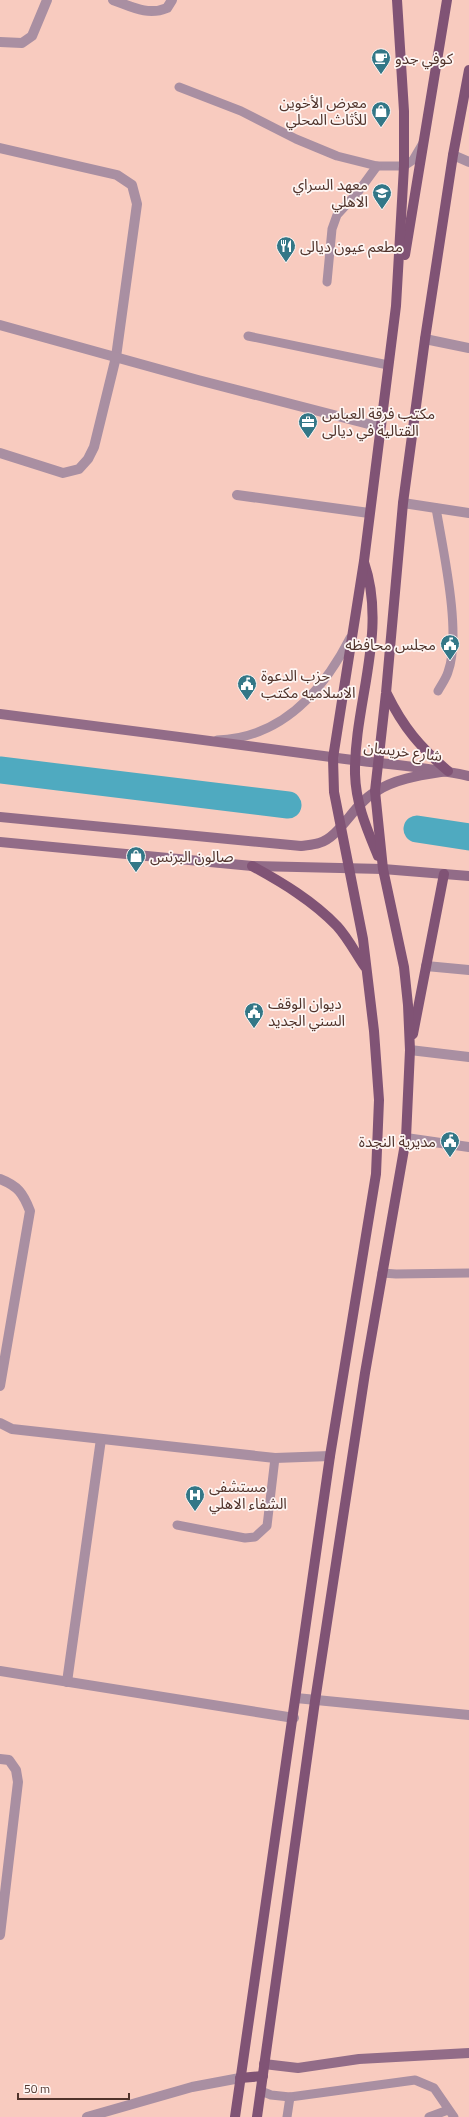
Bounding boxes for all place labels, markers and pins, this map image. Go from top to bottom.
cafe icon: كوفي جدو [370,47,392,75]
place label: كوفي جدو [395,47,454,70]
place label: معرض الأخوين للأثاث المحلي [279,91,367,131]
shop icon: معرض الأخوين للأثاث المحلي [370,100,392,128]
place label: معهد السراي الاهلي [293,173,368,213]
school or university icon: معهد السراي الاهلي [371,182,393,210]
restaurant icon: مطعم عيون ديالى [275,235,297,263]
place label: مطعم عيون ديالى [300,235,403,258]
place label: مكتب فرقة العباس القتالية في ديالى [322,402,435,442]
office icon: مكتب فرقة العباس القتالية في ديالى [297,411,319,439]
place label: مجلس محافظه [345,633,436,656]
public building icon: مجلس محافظه [439,633,461,661]
place label: حزب الدعوة الاسلاميه مكتب [261,664,356,704]
public building icon: حزب الدعوة الاسلاميه مكتب [236,673,258,701]
shop icon: صالون البرنس [125,845,147,873]
place label: صالون البرنس [150,845,234,868]
place label: ديوان الوقف السني الجديد [268,992,345,1032]
public building icon: ديوان الوقف السني الجديد [243,1001,265,1029]
place label: مديرية النجدة [359,1130,436,1153]
public building icon: مديرية النجدة [439,1130,461,1158]
place label: مستشفى الشفاء الاهلي [209,1475,287,1515]
hospital icon: مستشفى الشفاء الاهلي [184,1484,206,1512]

